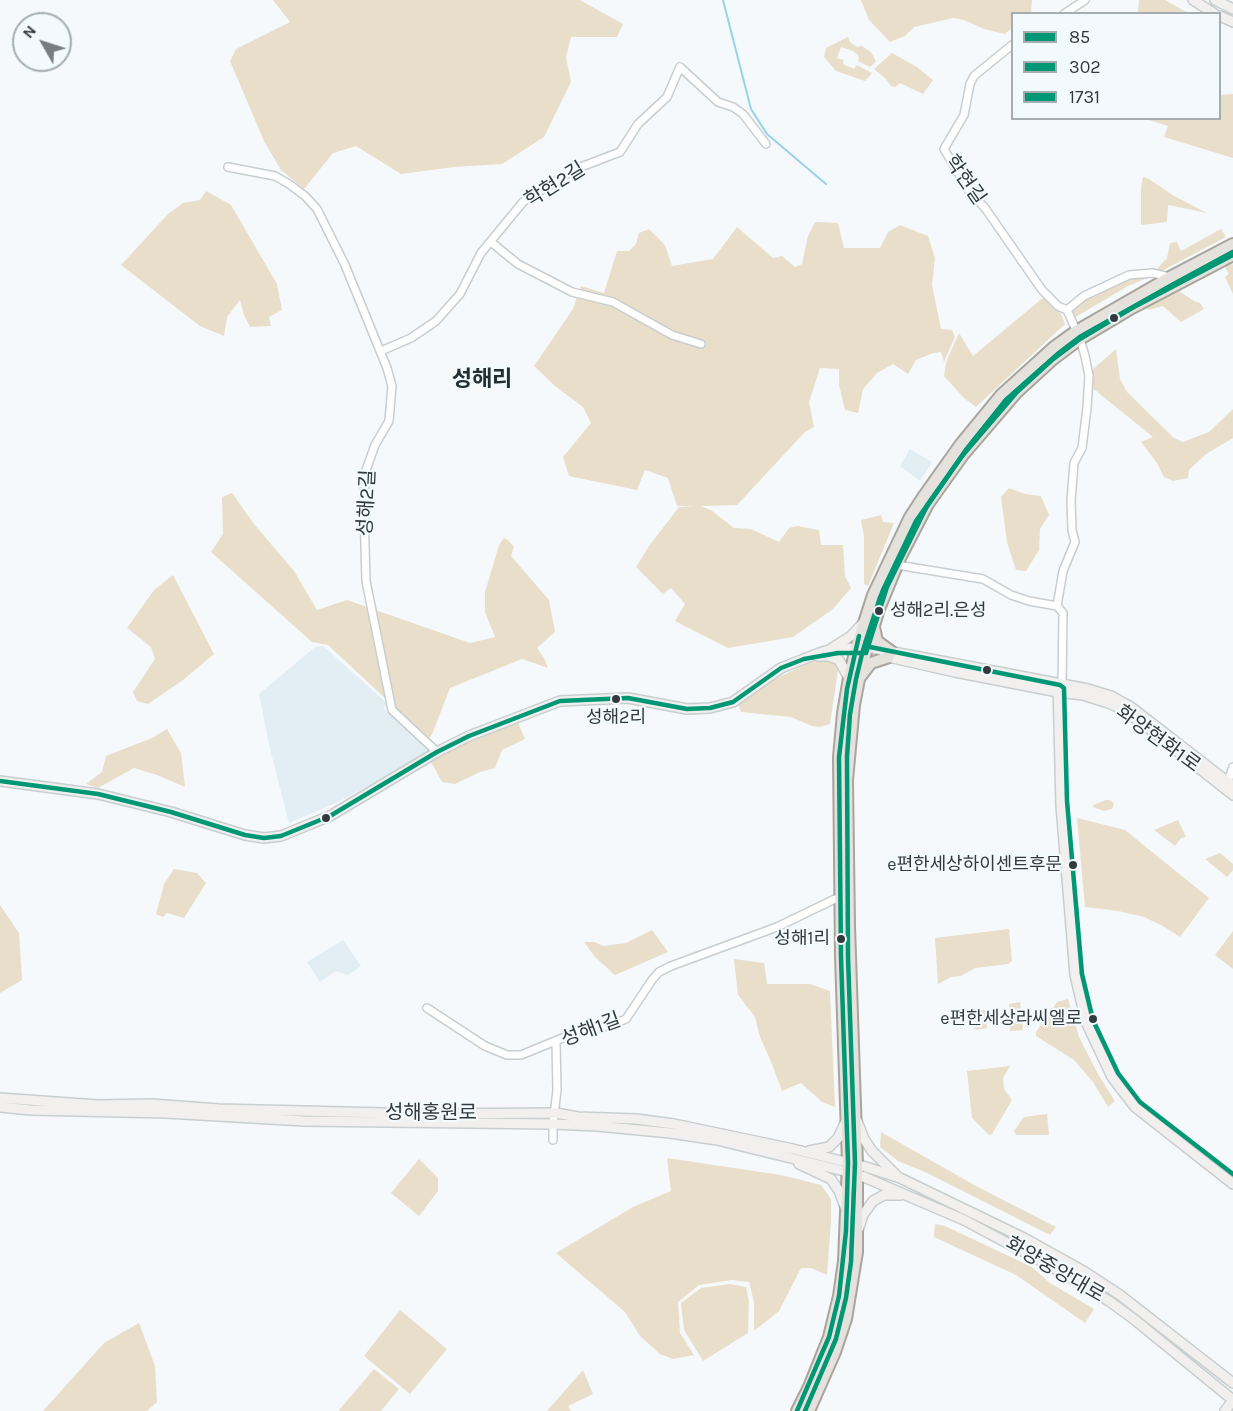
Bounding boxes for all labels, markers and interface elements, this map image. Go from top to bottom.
north arrow [12,12,72,72]
legend [1011,12,1221,120]
text: N [18,21,40,42]
text: 85 [1069,26,1090,48]
text: 302 [1069,56,1101,78]
text: 1731 [1069,86,1100,108]
street label: 학현길 [939,151,991,209]
street label: 학현2길 [520,157,590,213]
unlabelled marker [1108,312,1120,324]
district label: 성해리 [452,367,512,393]
street label: 성해2길 [353,469,381,537]
place label: 성해2리.은성 [890,600,986,622]
marker: 성해2리.은성 [873,605,885,617]
unlabelled marker [981,664,993,676]
marker: 성해2리 [610,693,622,705]
street label: 화양현화1로 [1111,700,1205,778]
place label: 성해2리 [586,707,646,729]
unlabelled marker [320,812,332,824]
place label: e편한세상하이센트후문 [887,854,1062,876]
marker: e편한세상하이센트후문 [1067,859,1079,871]
place label: 성해1리 [774,928,830,950]
marker: 성해1리 [835,933,847,945]
street label: 성해1길 [558,1008,624,1052]
place label: e편한세상라씨엘로 [940,1008,1082,1030]
marker: e편한세상라씨엘로 [1087,1013,1099,1025]
street label: 성해홍원로 [385,1101,477,1125]
street label: 화양중앙대로 [1001,1232,1109,1308]

